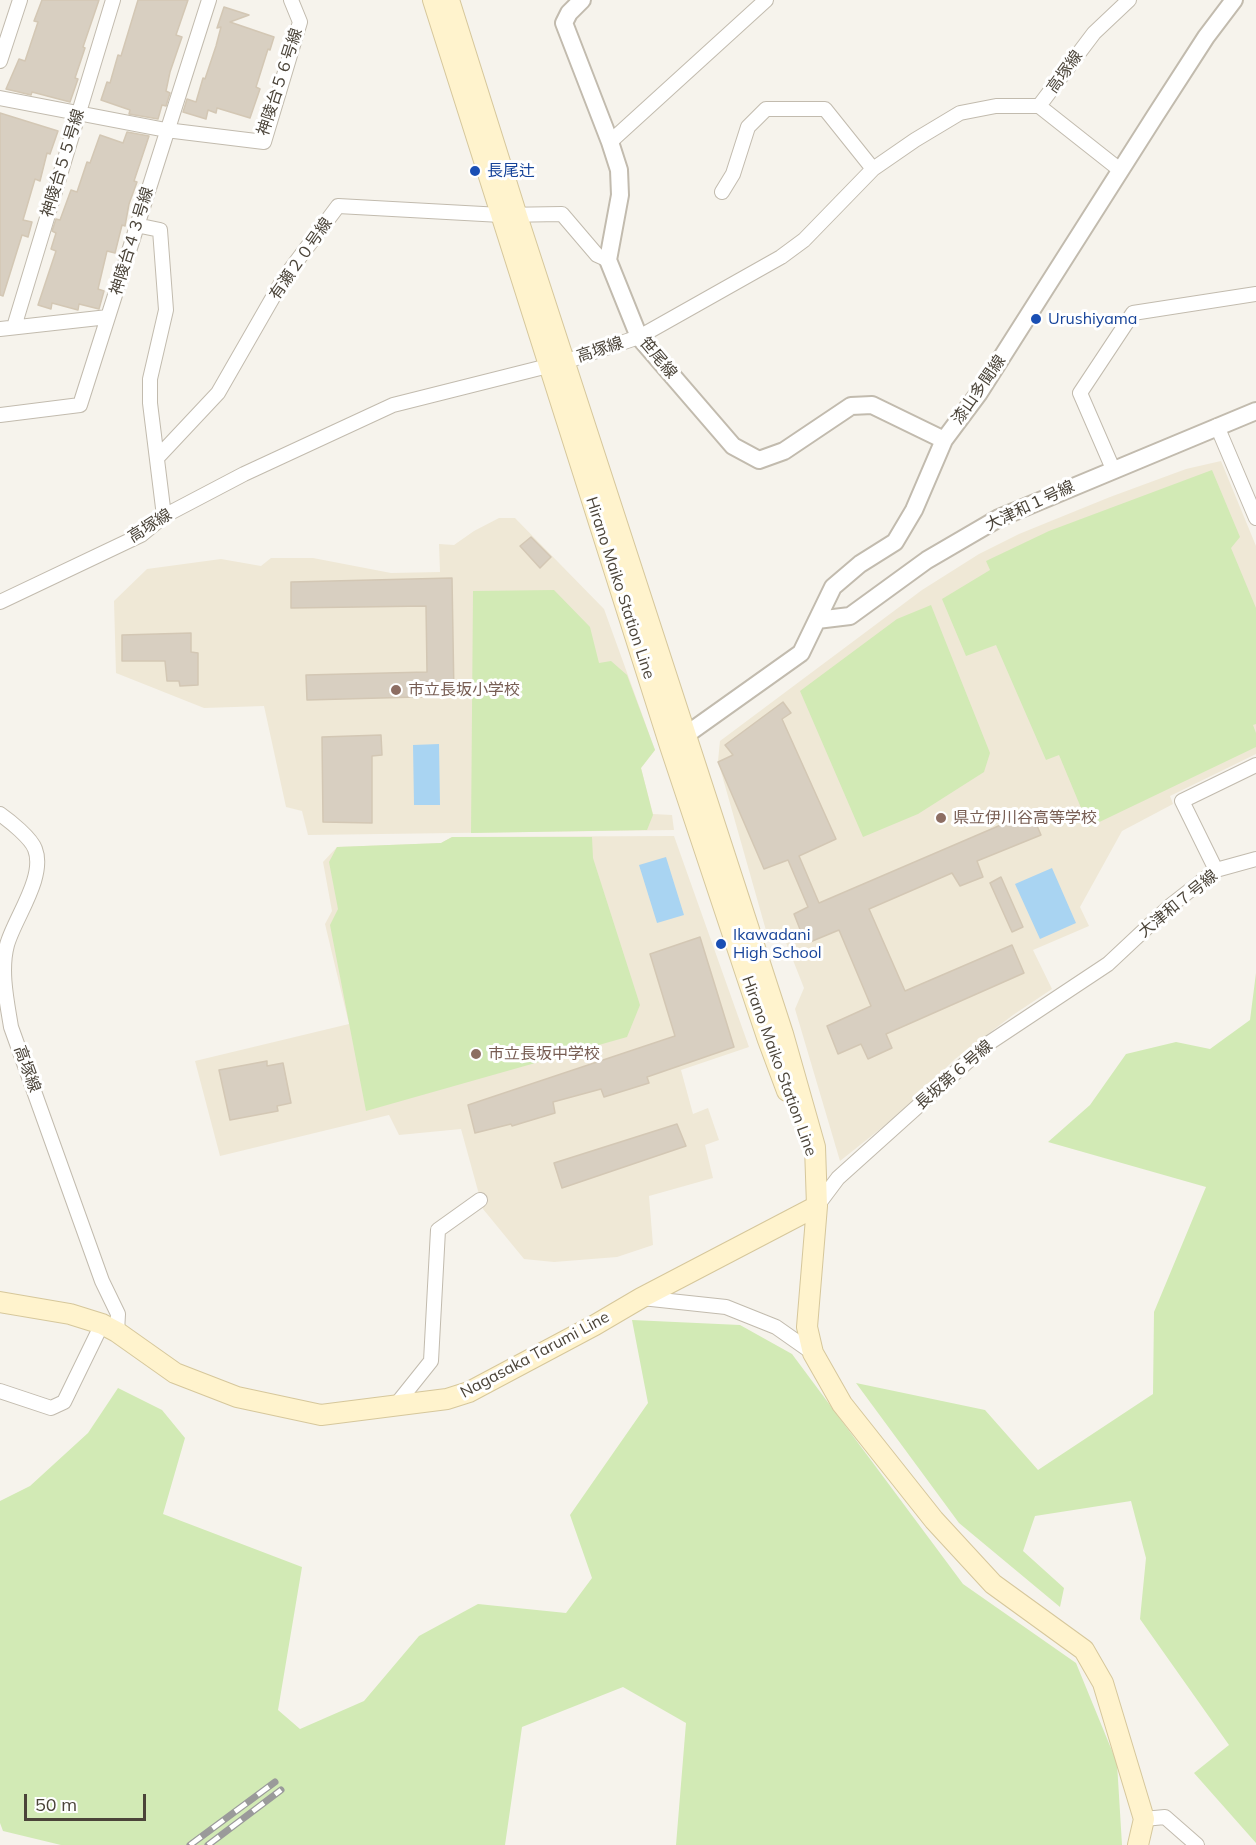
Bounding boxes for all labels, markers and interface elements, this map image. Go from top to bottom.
street label: 神陵台５６号線 [254,26,306,138]
street label: 高塚線 [1043,47,1087,97]
street label: 神陵台５５号線 [37,107,89,219]
place label: 長尾辻 [487,161,535,181]
marker: 長尾辻 [468,164,482,178]
street label: 神陵台４３号線 [106,185,158,297]
street label: 有瀬２０号線 [266,214,336,304]
place label: Urushiyama [1048,309,1137,329]
marker: Urushiyama [1029,312,1043,326]
street label: 高塚線 [574,333,626,367]
street label: 笹尾線 [635,333,681,383]
street label: 漆山多聞線 [948,352,1010,428]
street label: 大津和１号線 [982,477,1078,535]
street label: Hirano Maiko Station Line [581,494,659,682]
street label: 高塚線 [125,505,175,547]
place label: 市立長坂小学校 [408,680,520,700]
marker: 市立長坂小学校 [389,683,403,697]
place label: 県立伊川谷高等学校 [953,808,1097,828]
marker: 県立伊川谷高等学校 [934,811,948,825]
street label: 大津和７号線 [1135,866,1221,942]
place label: Ikawadani High School [733,925,822,963]
marker: Ikawadani High School [714,937,728,951]
street label: Hirano Maiko Station Line [737,973,821,1159]
street label: 長坂第６号線 [911,1036,997,1114]
street label: 高塚線 [10,1043,44,1095]
place label: 市立長坂中学校 [488,1044,600,1064]
marker: 市立長坂中学校 [469,1047,483,1061]
street label: Nagasaka Tarumi Line [457,1308,613,1402]
scale bar [27,1782,148,1820]
text: 50 m [35,1793,77,1816]

